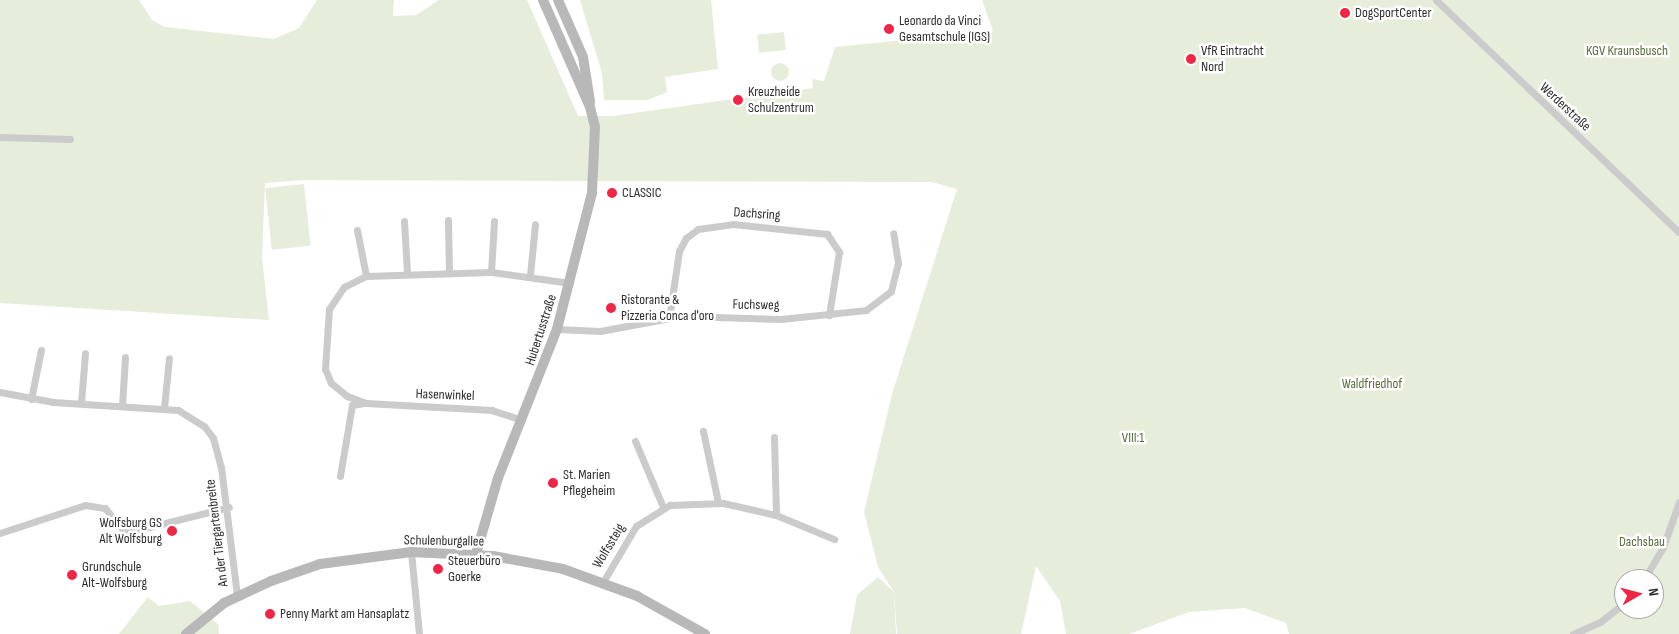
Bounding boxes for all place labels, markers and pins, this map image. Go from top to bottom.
place label: DogSportCenter [1355,5,1431,21]
marker: DogSportCenter [1339,7,1351,19]
place label: Leonardo da Vinci Gesamtschule (IGS) [899,13,990,46]
marker: Leonardo da Vinci Gesamtschule (IGS) [883,23,895,35]
place label: VfR Eintracht Nord [1201,43,1264,75]
marker: VfR Eintracht Nord [1185,53,1197,65]
place label: Kreuzheide Schulzentrum [748,84,814,116]
marker: Kreuzheide Schulzentrum [732,94,744,106]
place label: CLASSIC [622,185,661,201]
marker: CLASSIC [606,187,618,199]
place label: Ristorante & Pizzeria Conca d'oro [621,292,714,324]
marker: Ristorante & Pizzeria Conca d'oro [605,302,617,314]
place label: St. Marien Pflegeheim [563,467,615,500]
marker: St. Marien Pflegeheim [547,477,559,489]
place label: Wolfsburg GS Alt Wolfsburg [99,515,162,548]
marker: Wolfsburg GS Alt Wolfsburg [166,525,178,537]
place label: Steuerbüro Goerke [448,553,501,586]
place label: Grundschule Alt-Wolfsburg [82,559,147,592]
marker: Steuerbüro Goerke [432,563,444,575]
marker: Grundschule Alt-Wolfsburg [66,569,78,581]
place label: Penny Markt am Hansaplatz [280,606,409,622]
marker: Penny Markt am Hansaplatz [264,608,276,620]

